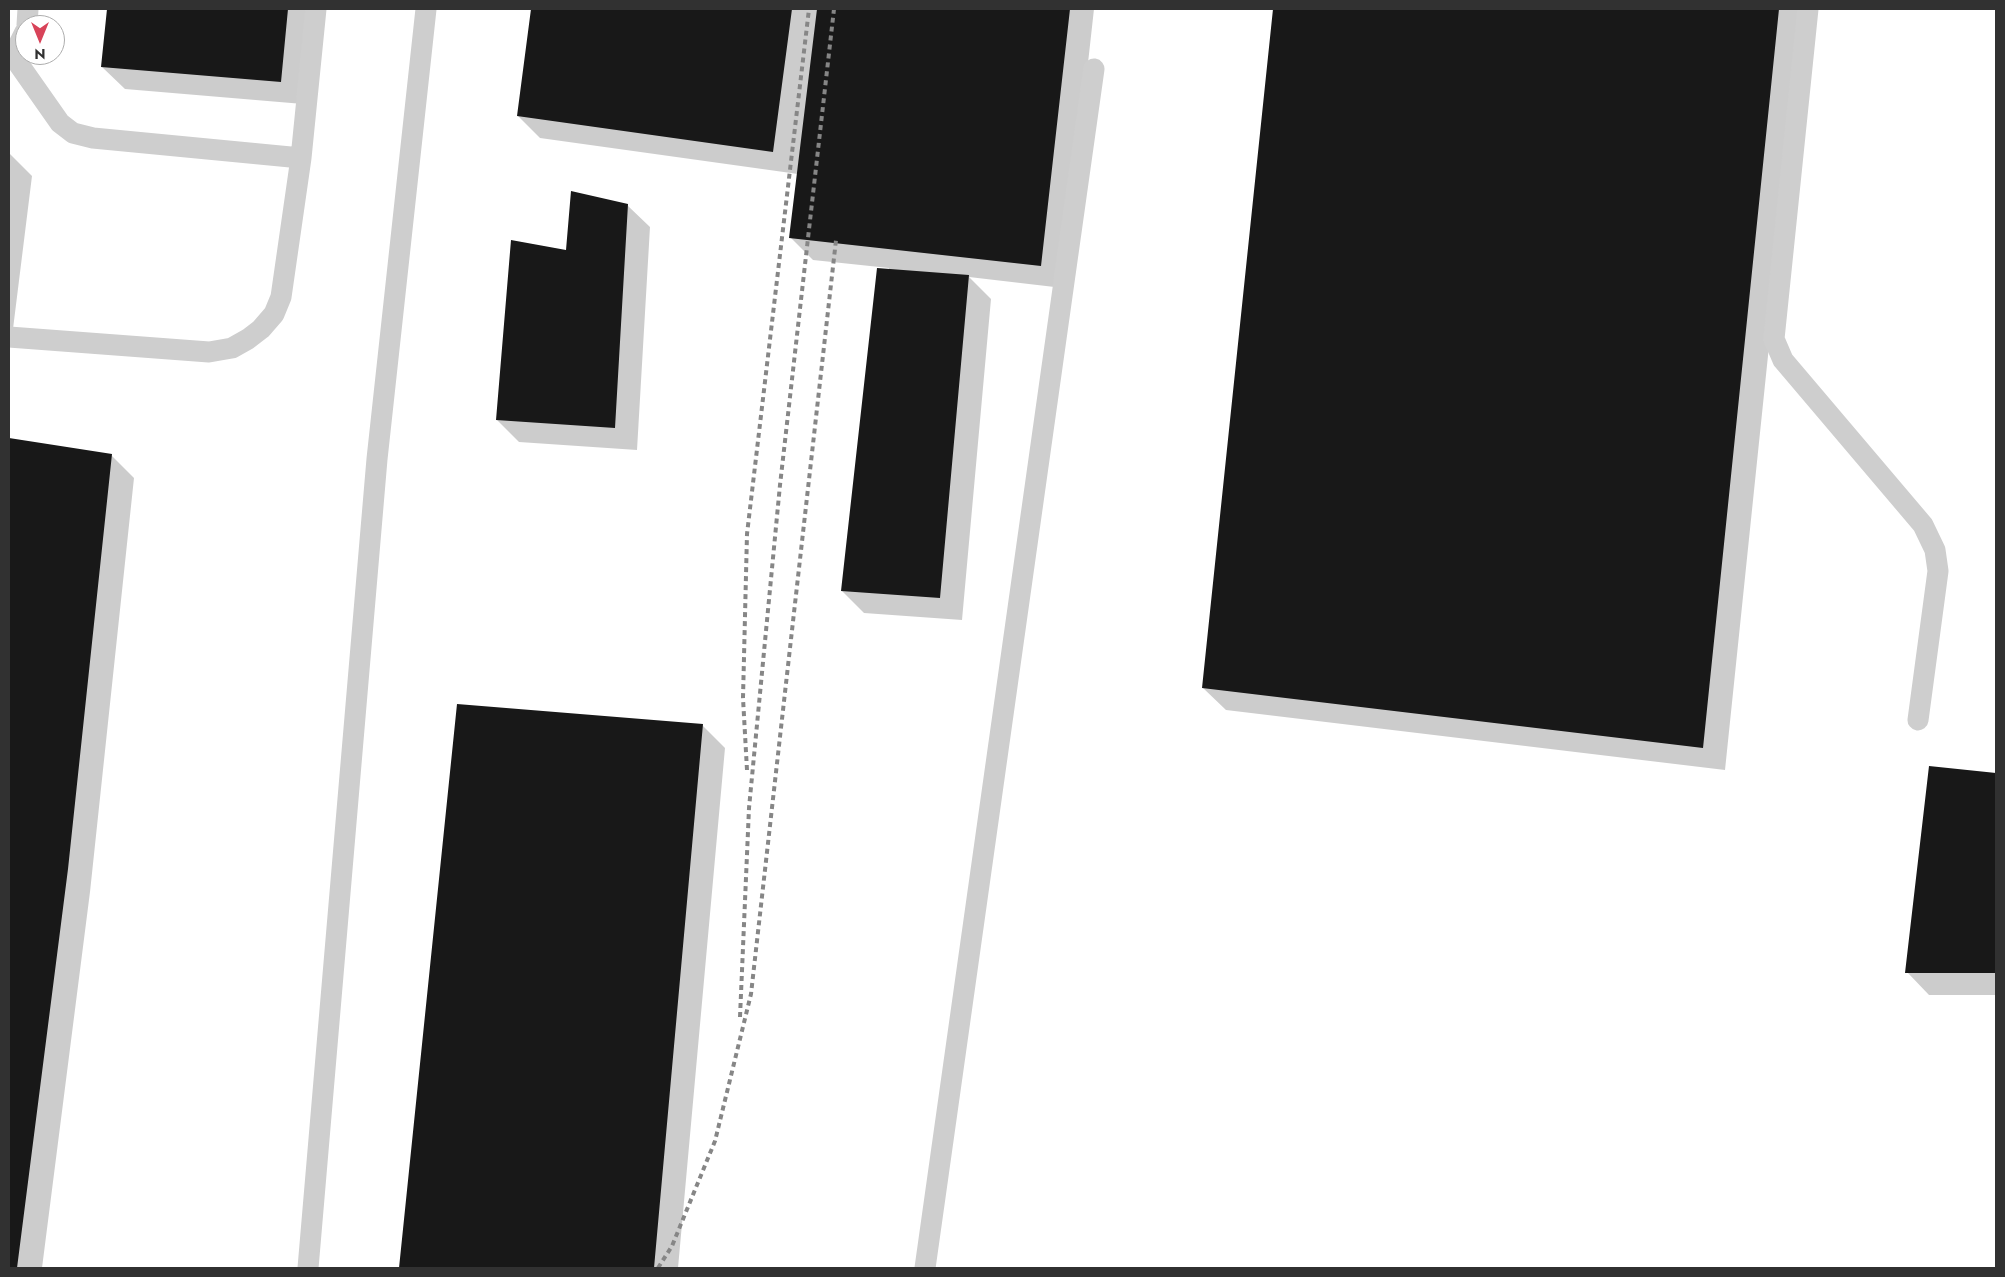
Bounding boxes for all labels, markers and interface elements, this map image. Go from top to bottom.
north arrow [15,15,65,65]
text: N [34,44,46,64]

